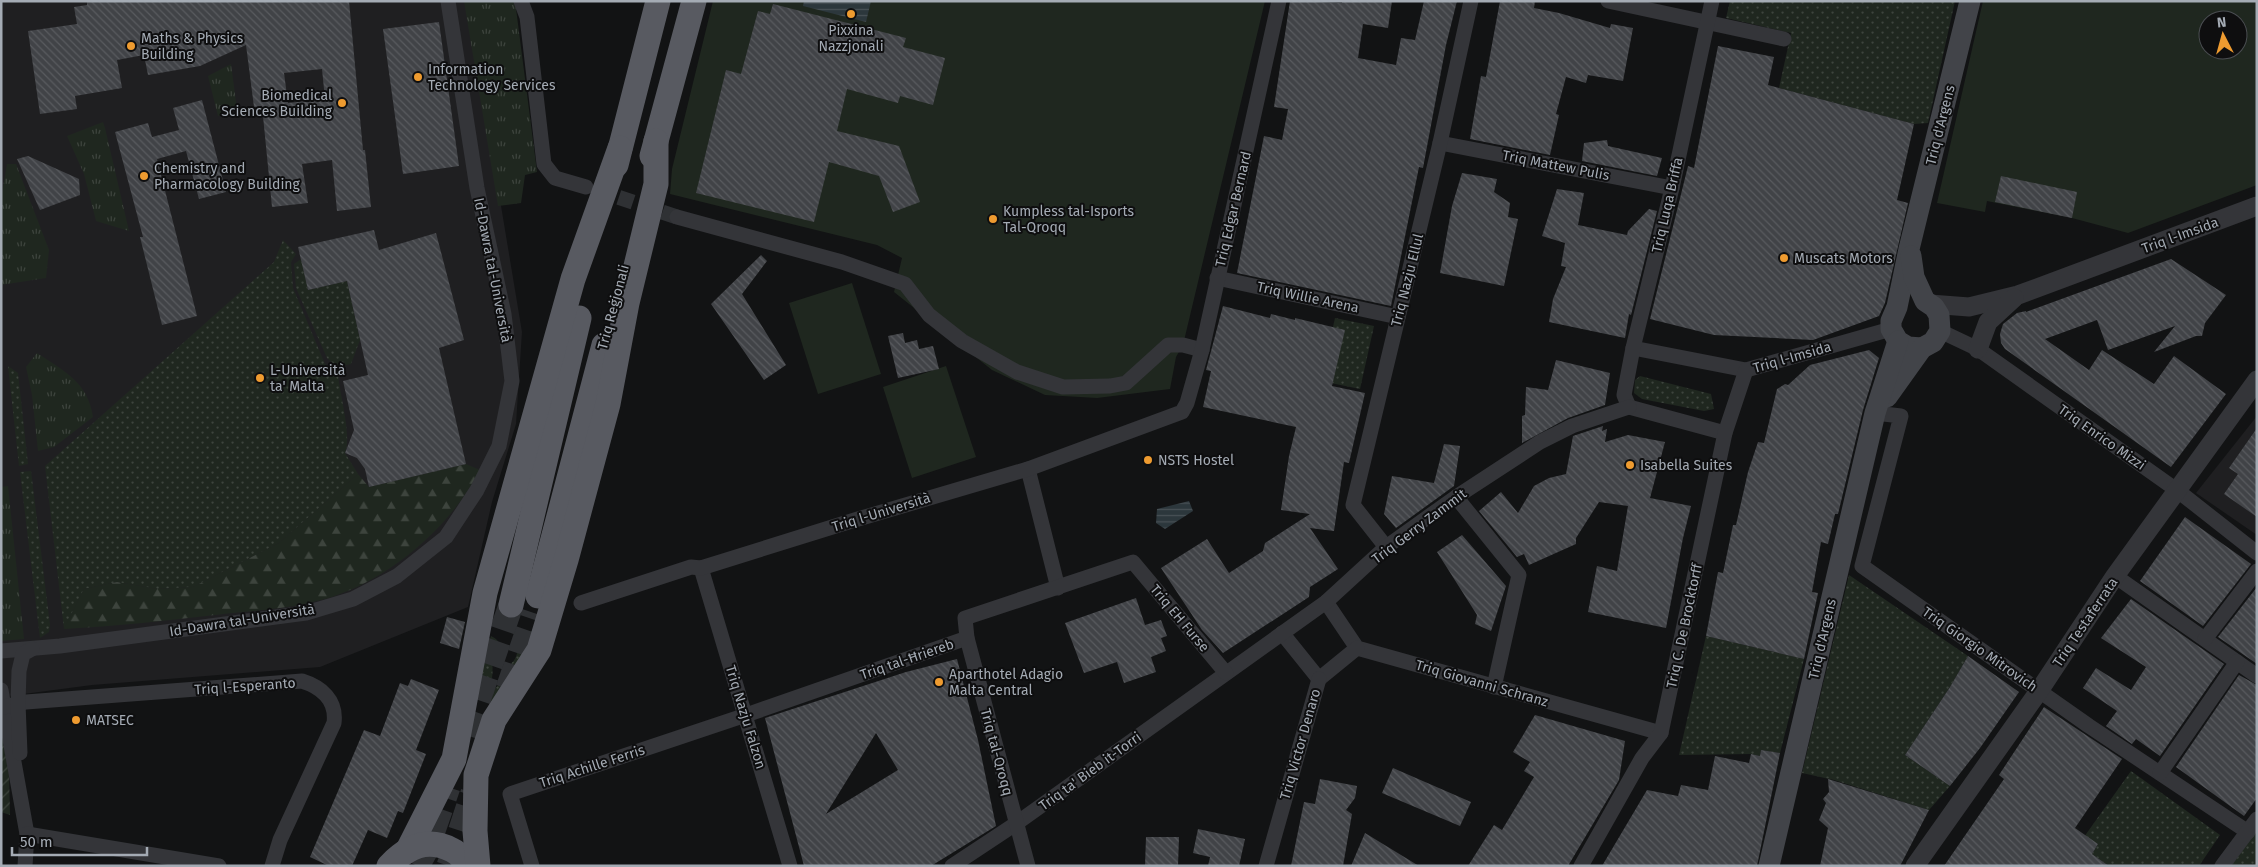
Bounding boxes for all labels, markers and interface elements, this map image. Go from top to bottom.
marker: Pixxina Nazzjonali [845,8,857,20]
north arrow [2198,10,2248,60]
text: N [2216,14,2227,32]
place label: Pixxina Nazzjonali [818,22,884,55]
place label: Maths & Physics Building [141,30,244,63]
marker: Maths & Physics Building [125,40,137,52]
place label: Information Technology Services [428,61,556,94]
marker: Information Technology Services [412,71,424,83]
street label: Triq d'Argens [1922,83,1959,167]
place label: Biomedical Sciences Building [221,87,333,120]
marker: Biomedical Sciences Building [336,97,348,109]
street label: Triq Mattew Pulis [1501,147,1611,184]
street label: Triq Edgar Bernard [1212,150,1255,269]
street label: Triq Luqa Briffa [1648,156,1687,254]
place label: Chemistry and Pharmacology Building [154,160,301,193]
marker: Chemistry and Pharmacology Building [138,170,150,182]
street label: Id-Dawra tal-Università [470,196,515,344]
place label: Kumpless tal-Isports Tal-Qroqq [1003,203,1135,236]
marker: Kumpless tal-Isports Tal-Qroqq [987,213,999,225]
street label: Triq l-Imsida [2139,214,2221,257]
street label: Triq Nazju Ellul [1388,232,1427,328]
place label: Muscats Motors [1794,250,1893,267]
marker: Muscats Motors [1778,252,1790,264]
street label: Triq Reġjonali [594,263,633,351]
street label: Triq Willie Arena [1255,278,1360,317]
street label: Triq l-Imsida [1751,338,1833,377]
place label: L-Università ta' Malta [270,362,345,395]
marker: L-Università ta' Malta [254,372,266,384]
street label: Triq Enrico Mizzi [2055,401,2149,474]
place label: NSTS Hostel [1158,452,1234,469]
marker: NSTS Hostel [1142,454,1154,466]
place label: Isabella Suites [1640,457,1733,474]
marker: Isabella Suites [1624,459,1636,471]
street label: Triq Gerry Zammit [1369,485,1471,567]
street label: Triq l-Università [830,489,932,536]
street label: Triq C. De Brocktorff [1663,561,1706,690]
street label: Triq Testaferrata [2049,574,2122,670]
street label: Triq EH Furse [1146,581,1213,656]
street label: Triq d'Argens [1805,597,1840,681]
street label: Id-Dawra tal-Università [168,601,316,640]
street label: Triq Giorgio Mitrovich [1919,603,2040,695]
street label: Triq tal-Ħriereb [858,636,956,683]
street label: Triq Giovanni Schranz [1414,656,1550,711]
street label: Triq Nazju Falzon [722,663,769,771]
place label: Aparthotel Adagio Malta Central [949,666,1063,699]
street label: Triq l-Esperanto [194,674,296,699]
marker: Aparthotel Adagio Malta Central [933,676,945,688]
street label: Triq Victor Denaro [1277,687,1324,801]
street label: Triq tal-Qroqq [977,707,1016,798]
place label: MATSEC [86,712,134,729]
marker: MATSEC [70,714,82,726]
street label: Triq ta' Bieb it-Torri [1036,729,1145,814]
street label: Triq Achille Ferris [537,741,647,792]
scale bar [12,824,148,856]
text: 50 m [20,833,53,851]

